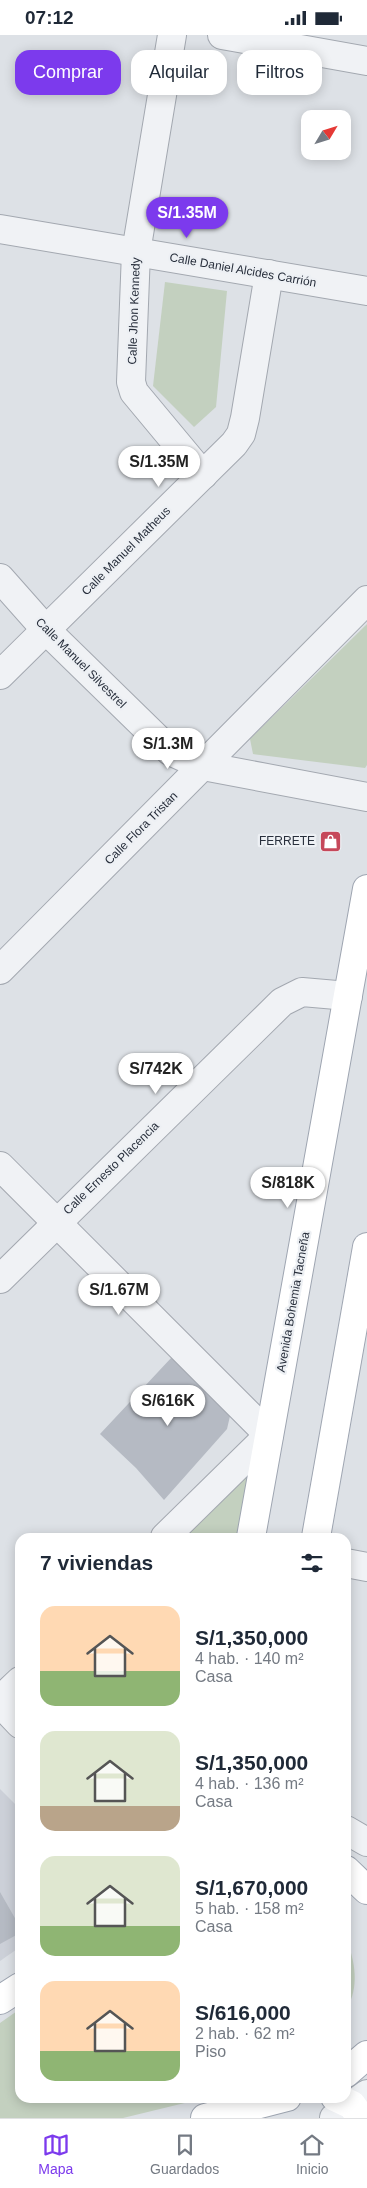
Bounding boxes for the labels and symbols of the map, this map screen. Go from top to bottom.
north arrow [301,110,351,160]
pin: S/1.35M [141,197,233,239]
street label: Calle Daniel Alcides Carrión [169,250,317,290]
street label: Calle Jhon Kennedy [125,257,143,365]
pin: S/1.35M [113,445,205,488]
street label: Calle Manuel Matheus [79,504,173,598]
street label: Calle Manuel Silvestrel [33,615,129,711]
pin: S/1.3M [127,727,209,770]
street label: Calle Flora Tristan [102,789,180,867]
shop icon: FERRETE [319,829,343,853]
place label: FERRETE [259,834,315,848]
pin: S/742K [115,1053,197,1095]
street label: Calle Ernesto Placencia [60,1118,162,1217]
pin: S/818K [247,1167,329,1209]
street label: Avenida Bohemia Tacneña [274,1230,312,1373]
pin: S/1.67M [73,1273,165,1316]
pin: S/616K [127,1385,209,1427]

